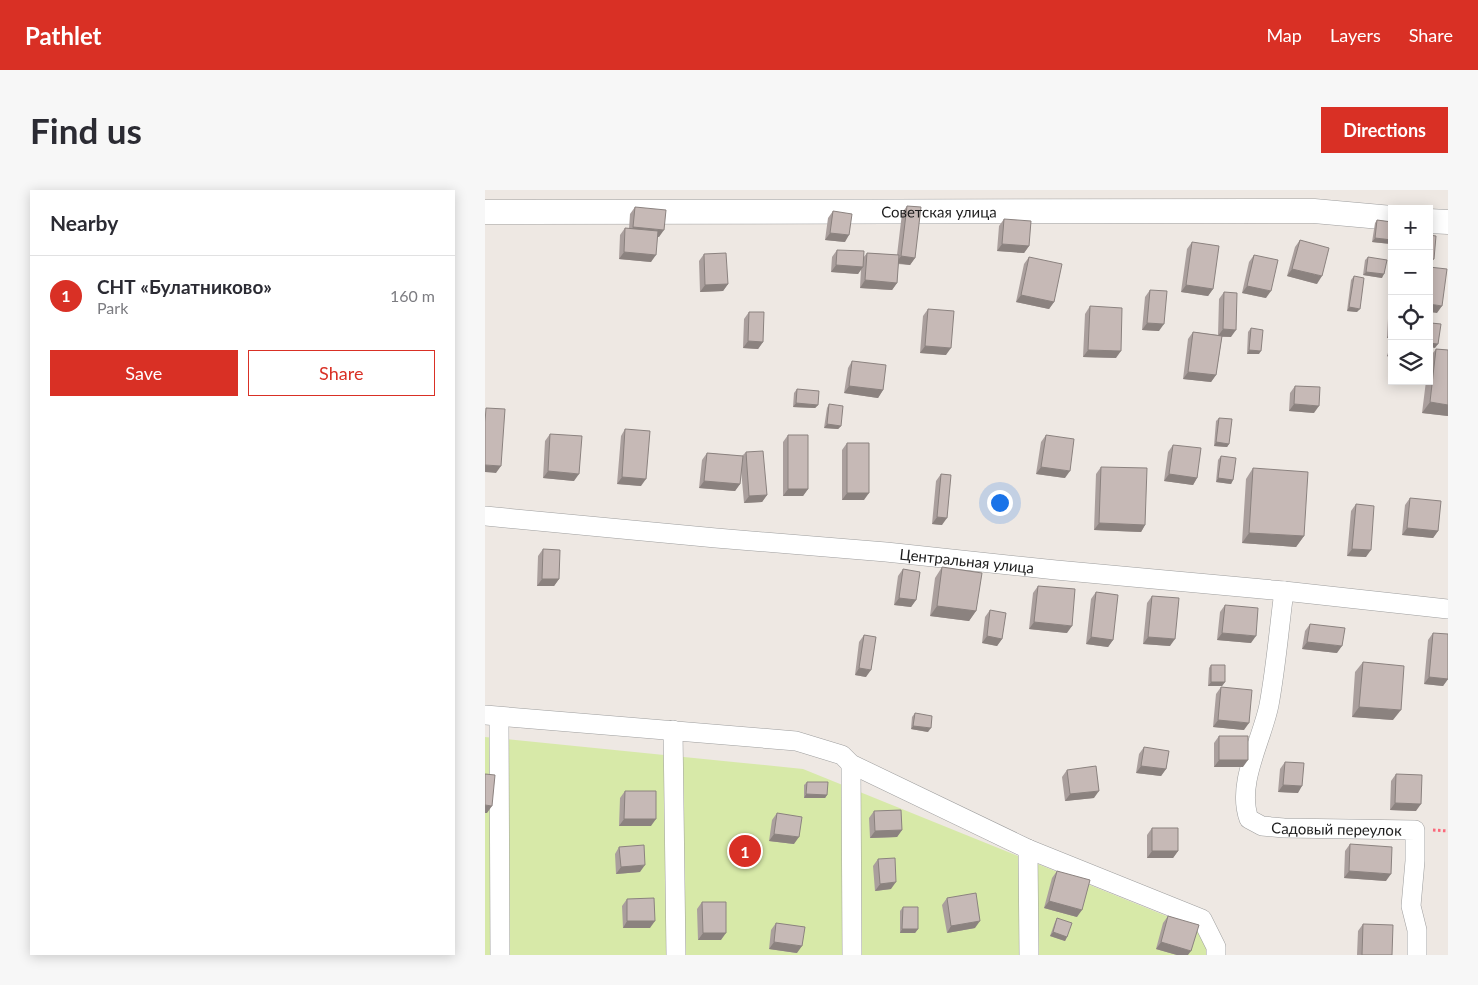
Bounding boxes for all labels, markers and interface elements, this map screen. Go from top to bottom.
text: Pathlet [25,21,102,50]
text: Map [1266,24,1302,46]
text: Layers [1330,24,1381,46]
text: Share [1409,24,1453,46]
button: Directions [1321,107,1448,153]
text: Find us [30,109,142,151]
street label: Советская улица [881,202,997,221]
map controls [1388,205,1433,385]
button: + [1388,205,1433,250]
text: Nearby [50,210,118,235]
button: − [1388,250,1433,295]
text: СНТ «Булатниково» [97,275,272,298]
text: 1 [61,286,71,305]
text: 160 m [390,286,435,305]
button: locate [1388,295,1433,340]
text: Park [97,298,128,317]
button: layers [1388,340,1433,385]
button: Save [50,350,238,396]
button: Share [248,350,435,396]
your location [987,490,1013,516]
street label: Центральная улица [899,544,1035,577]
street label: Садовый переулок [1270,818,1402,839]
pin: 1 [729,832,761,870]

